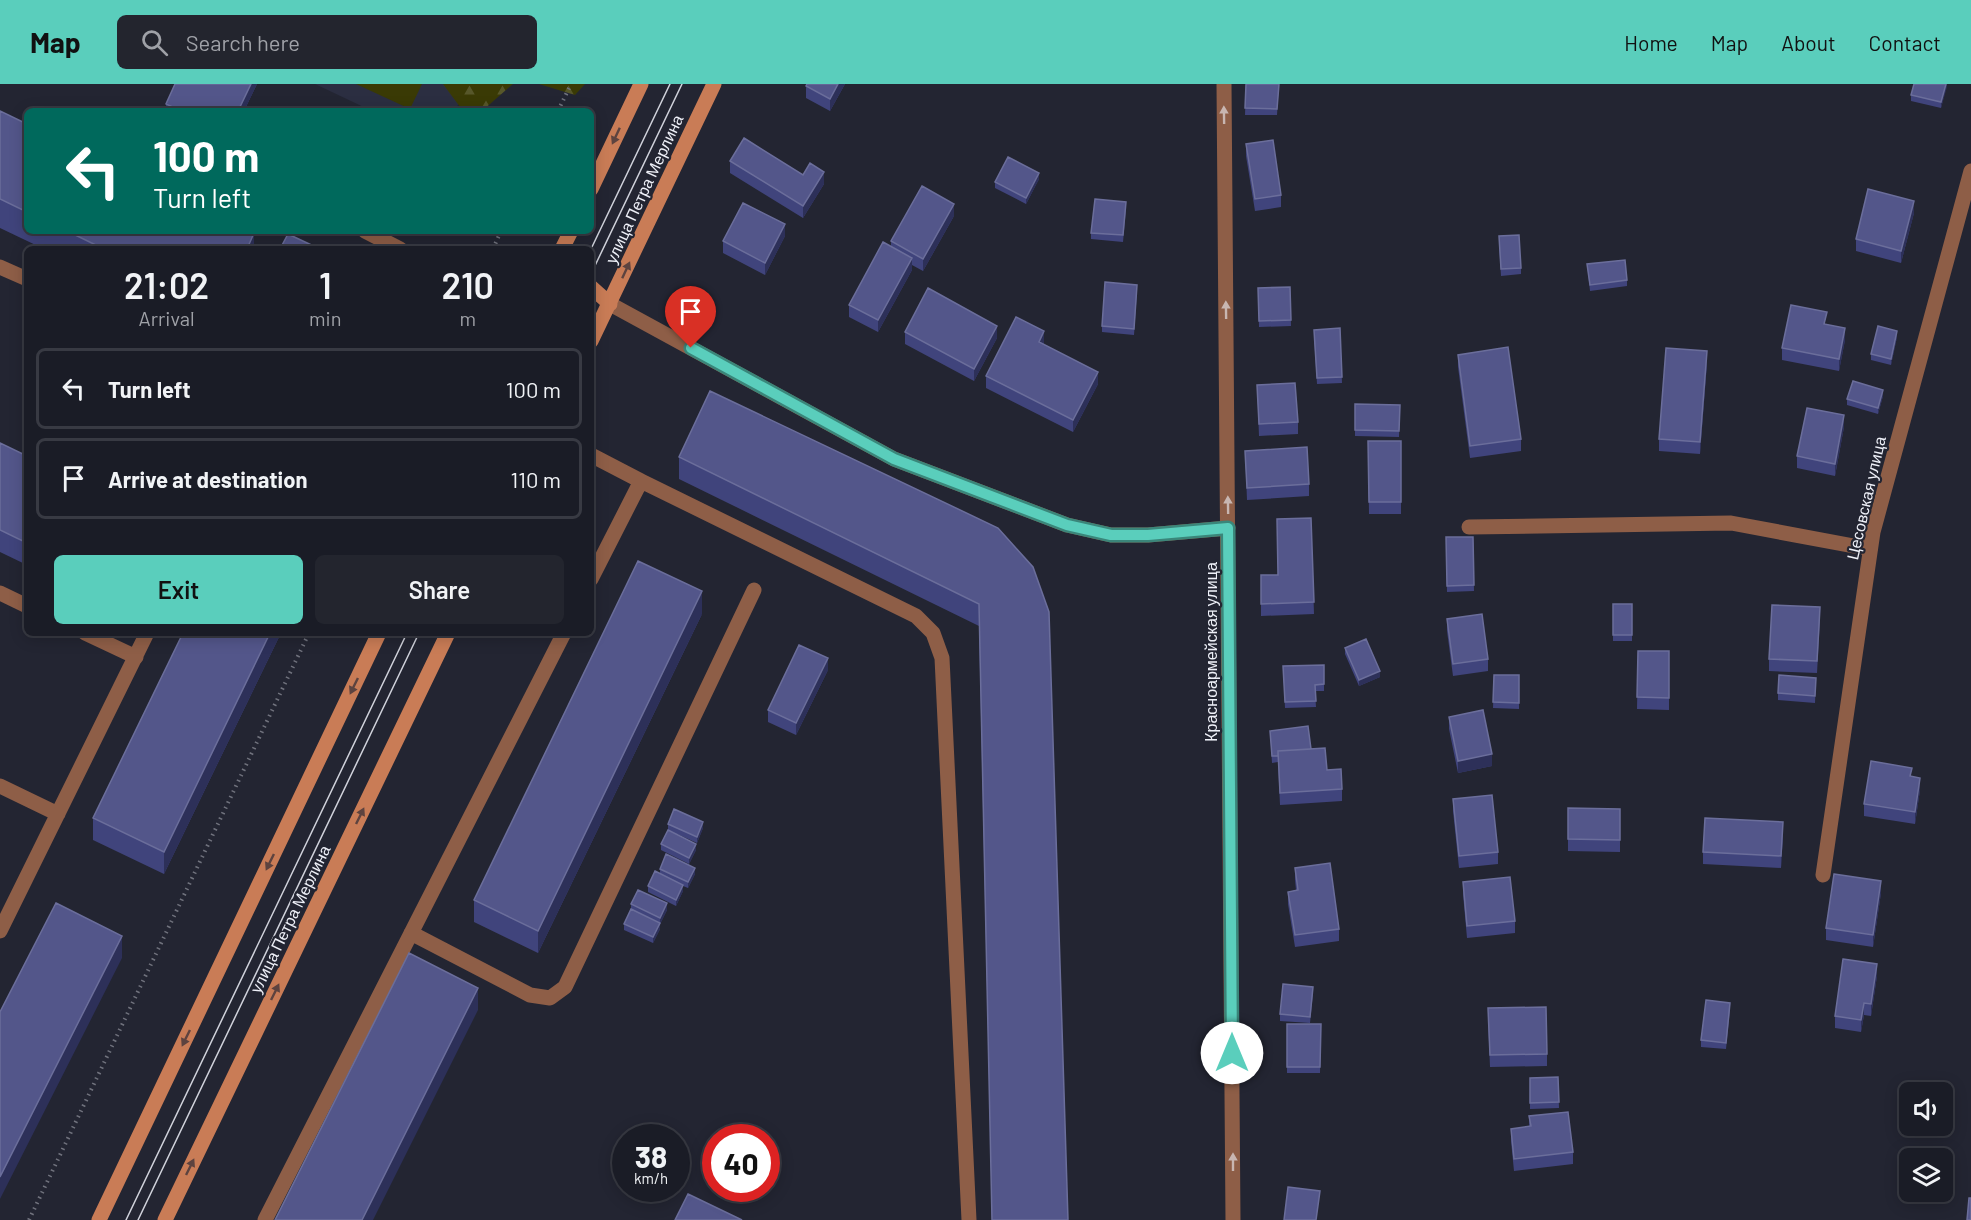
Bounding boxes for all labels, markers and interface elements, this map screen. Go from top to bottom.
search box [117,15,537,69]
text: Map [30,25,81,59]
icon: search [138,26,171,59]
text: Search here [186,29,300,55]
text: Home [1624,30,1678,55]
text: Map [1711,30,1748,55]
text: About [1781,30,1836,55]
text: Contact [1869,30,1941,55]
one-way arrow [1219,105,1229,124]
street label: улица Петра Мерлина [601,111,686,266]
one-way arrow [611,128,620,145]
text: 100 m [153,130,259,180]
icon: left [54,132,132,210]
text: Turn left [153,181,251,213]
one-way arrow [621,261,630,278]
text: 21:02 [124,263,209,306]
text: 1 [319,263,332,306]
text: 210 [441,263,494,306]
pin [665,286,716,348]
icon: arrive [674,295,707,328]
one-way arrow [1221,300,1231,319]
text: Arrival [139,306,194,330]
text: min [309,306,342,330]
text: m [459,306,476,330]
icon: left [57,372,90,405]
text: Turn left [108,376,191,402]
text: 100 m [506,376,561,402]
street label: Цесовская улица [1842,434,1889,562]
icon: arrive [57,462,90,495]
text: Arrive at destination [108,466,307,492]
text: 110 m [511,466,561,492]
one-way arrow [1223,495,1233,514]
button: Exit [54,555,303,624]
button: Share [315,555,564,624]
street label: Красноармейская улица [1201,562,1220,742]
one-way arrow [350,677,359,694]
one-way arrow [355,808,364,825]
street label: улица Петра Мерлина [245,842,334,996]
one-way arrow [266,853,275,870]
one-way arrow [270,983,279,1000]
position arrow [1200,1021,1264,1085]
one-way arrow [182,1029,191,1046]
map controls [1899,1082,1953,1202]
button: sound [1899,1082,1953,1136]
speed limit sign: 40 [702,1124,780,1202]
text: 38 [635,1138,667,1174]
button: layers [1899,1148,1953,1202]
one-way arrow [1228,1152,1238,1171]
one-way arrow [185,1159,195,1176]
text: km/h [634,1169,668,1187]

